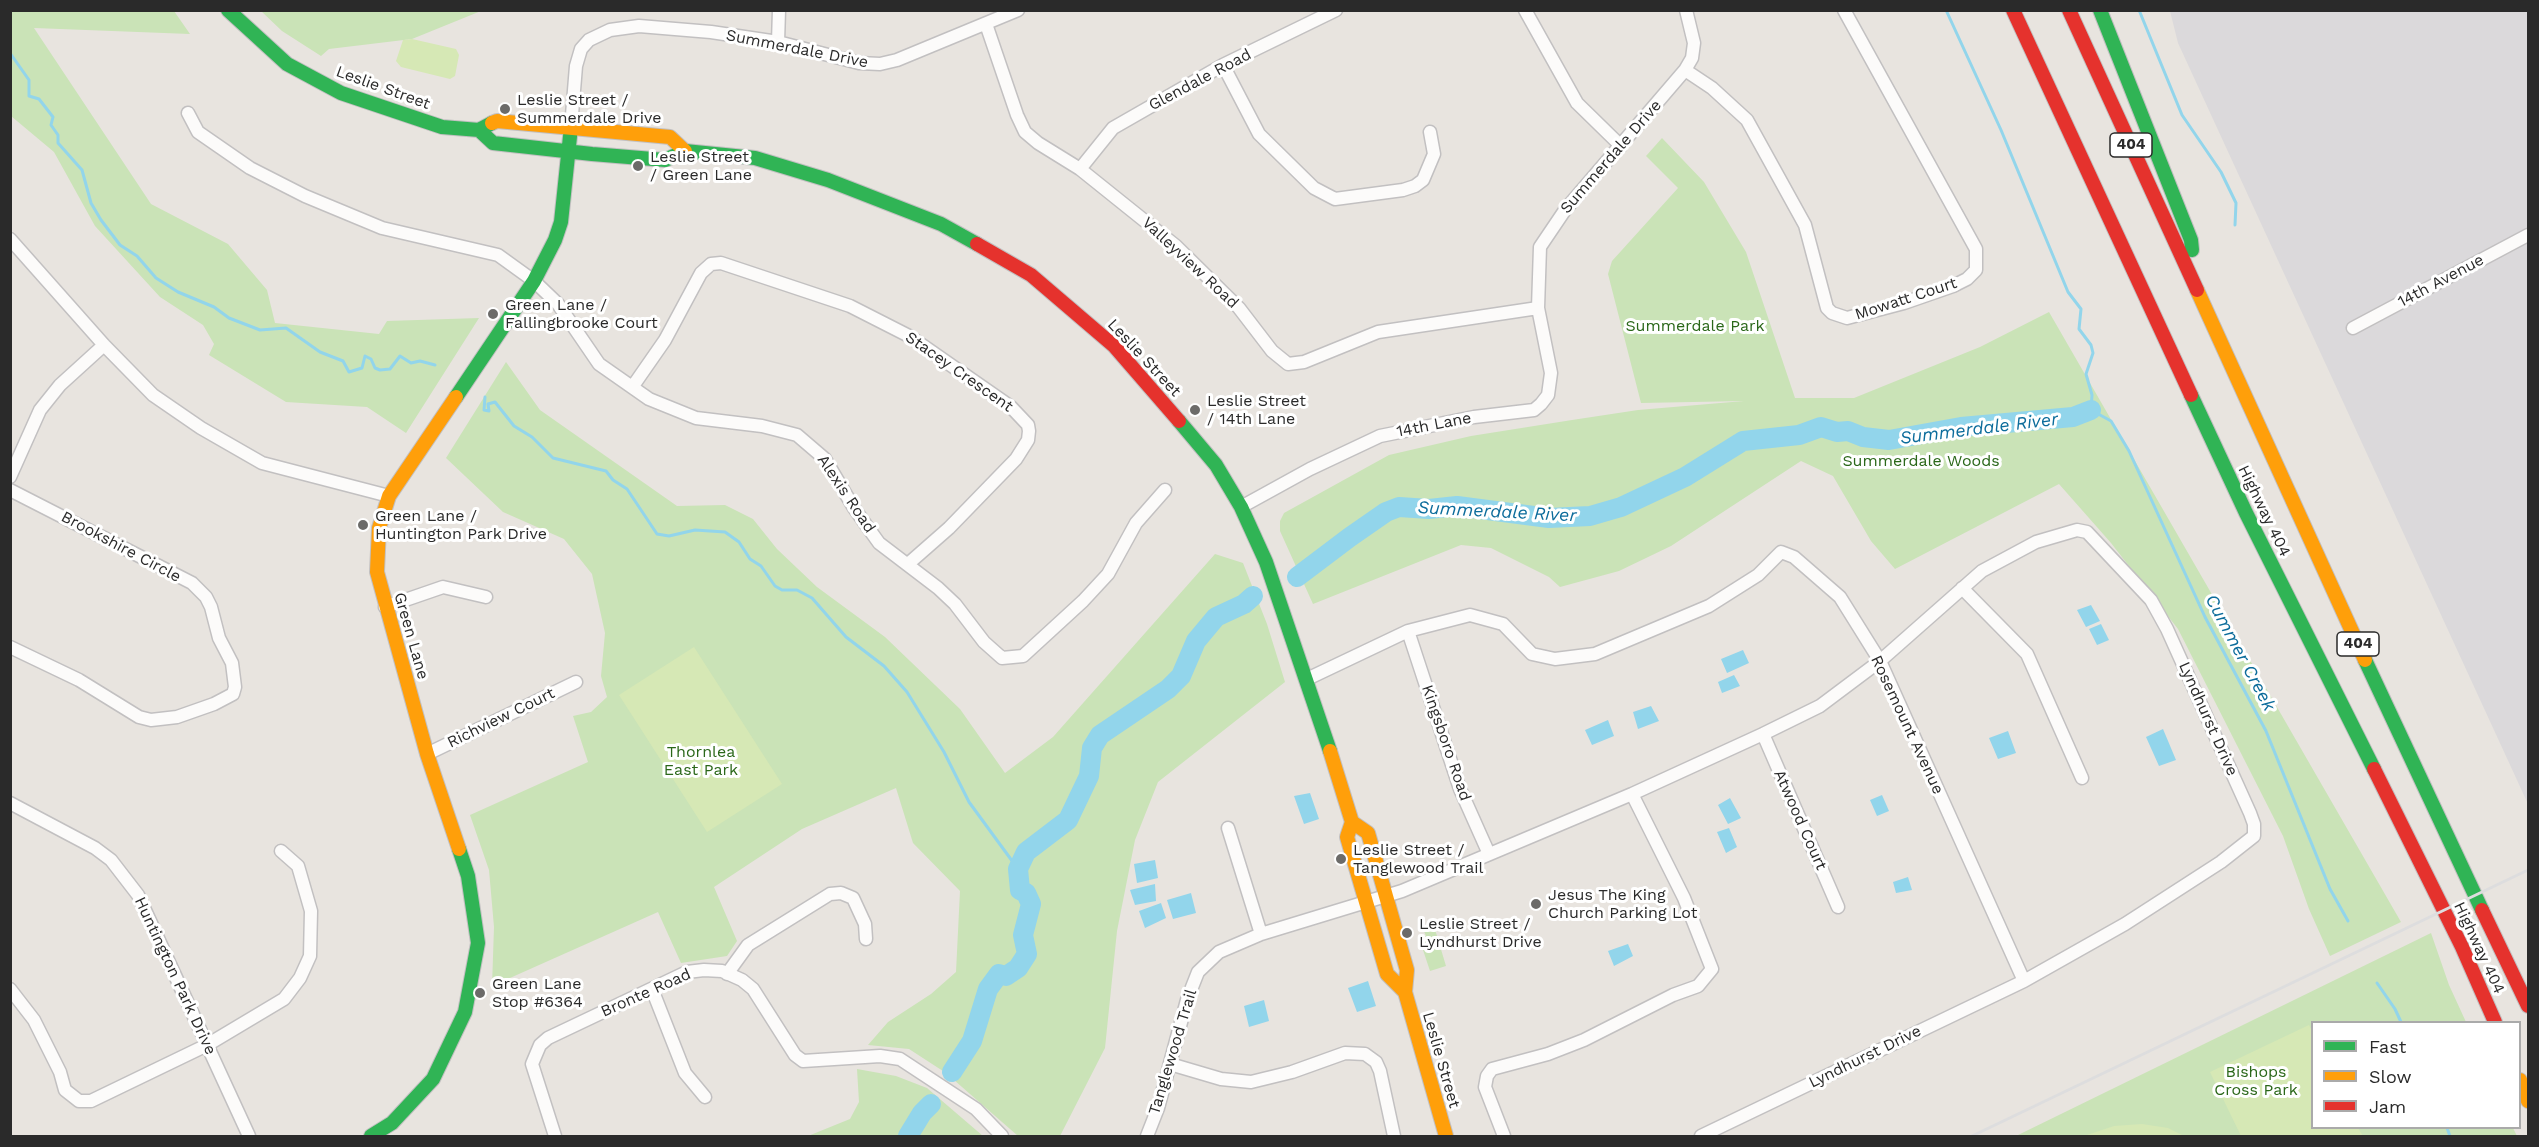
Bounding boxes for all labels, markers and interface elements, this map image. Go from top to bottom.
street label: Summerdale Drive [724,26,870,72]
street label: Glendale Road [1145,45,1255,115]
street label: Leslie Street [333,62,433,114]
place label: Leslie Street / Summerdale Drive [517,90,662,128]
street label: Summerdale Drive [1556,96,1666,218]
marker: Leslie Street / Summerdale Drive [498,102,512,116]
road number: 404 [2110,133,2152,157]
place label: Leslie Street / Green Lane [650,147,752,185]
marker: Leslie Street / Green Lane [631,159,645,173]
street label: Valleyview Road [1138,213,1242,313]
street label: 14th Avenue [2395,250,2487,312]
street label: Mowatt Court [1853,274,1959,324]
place label: Green Lane / Fallingbrooke Court [505,295,658,333]
marker: Green Lane / Fallingbrooke Court [486,307,500,321]
street label: Leslie Street [1103,315,1185,401]
park label: Summerdale Park [1625,316,1765,336]
street label: Stacey Crescent [901,328,1017,416]
place label: Leslie Street / 14th Lane [1207,391,1306,429]
marker: Leslie Street / 14th Lane [1188,403,1202,417]
street label: 14th Lane [1395,408,1473,442]
water label: Summerdale River [1899,409,2059,449]
street label: Alexis Road [813,451,879,537]
park label: Summerdale Woods [1842,451,2000,471]
street label: Highway 404 [2234,462,2294,560]
water label: Summerdale River [1417,497,1577,527]
place label: Green Lane / Huntington Park Drive [375,506,547,544]
street label: Brookshire Circle [58,507,184,587]
marker: Green Lane / Huntington Park Drive [356,518,370,532]
street label: Green Lane [389,590,433,682]
water label: Cummer Creek [2200,591,2280,715]
road number: 404 [2337,632,2379,656]
street label: Rosemount Avenue [1866,653,1948,797]
street label: Lyndhurst Drive [2174,659,2242,779]
street label: Kingsboro Road [1417,682,1475,804]
street label: Richview Court [444,684,558,752]
park label: Thornlea East Park [664,742,738,780]
street label: Atwood Court [1769,767,1831,873]
place label: Leslie Street / Tanglewood Trail [1353,840,1483,878]
marker: Leslie Street / Tanglewood Trail [1334,852,1348,866]
place label: Jesus The King Church Parking Lot [1548,885,1697,923]
street label: Huntington Park Drive [130,894,220,1058]
marker: Jesus The King Church Parking Lot [1529,897,1543,911]
street label: Highway 404 [2449,899,2509,997]
place label: Leslie Street / Lyndhurst Drive [1419,914,1542,952]
marker: Leslie Street / Lyndhurst Drive [1400,926,1414,940]
street label: Bronte Road [598,965,694,1021]
place label: Green Lane Stop #6364 [492,974,583,1012]
marker: Green Lane Stop #6364 [473,986,487,1000]
street label: Tanglewood Trail [1145,987,1201,1117]
street label: Leslie Street [1418,1010,1464,1110]
street label: Lyndhurst Drive [1806,1021,1924,1093]
legend [2311,1021,2521,1129]
text: Fast [2369,1036,2406,1057]
park label: Bishops Cross Park [2214,1062,2298,1100]
text: Slow [2369,1066,2412,1087]
text: Jam [2369,1096,2406,1117]

